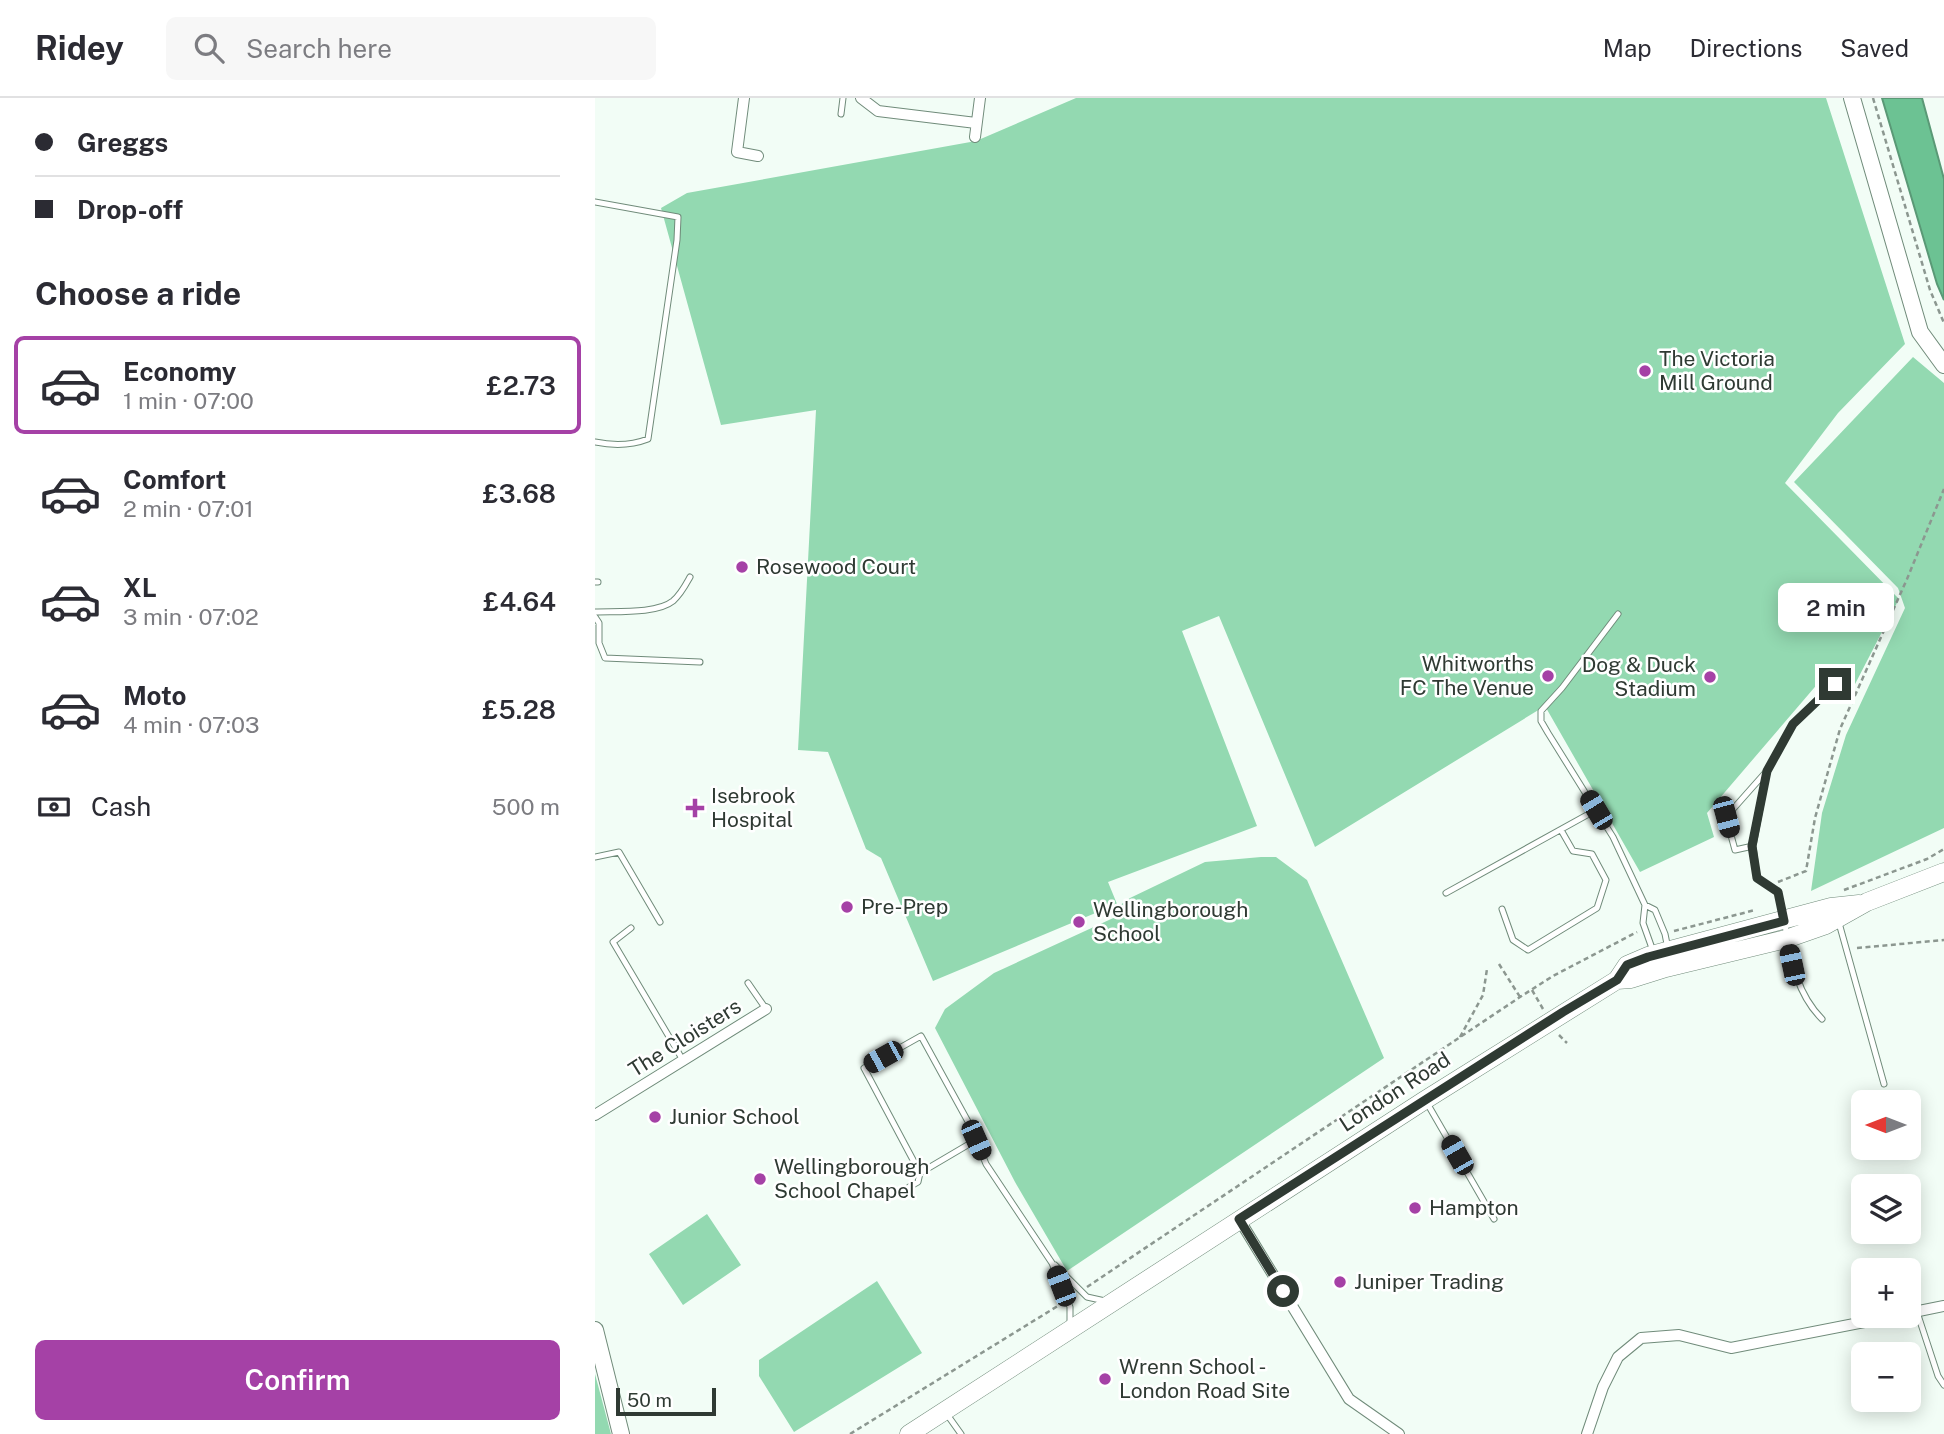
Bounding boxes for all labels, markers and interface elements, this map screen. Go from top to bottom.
search box [166,17,656,80]
text: Ridey [35,29,124,67]
icon: search [190,29,228,67]
text: Search here [246,33,392,64]
text: Map [1603,34,1652,62]
text: Directions [1690,34,1802,62]
text: Saved [1840,34,1909,62]
text: Greggs [77,127,168,158]
text: Drop-off [77,194,183,225]
text: Choose a ride [35,275,241,312]
place label: The Victoria Mill Ground [1659,346,1775,395]
icon: car [39,354,102,417]
text: Economy [123,356,236,387]
marker: The Victoria Mill Ground [1637,363,1653,379]
text: £2.73 [486,370,556,401]
text: 1 min · 07:00 [123,387,254,414]
icon: car [39,462,102,525]
text: Comfort [123,464,226,495]
text: £3.68 [482,478,556,509]
text: 2 min · 07:01 [123,495,254,522]
place label: Rosewood Court [756,554,916,579]
marker: Rosewood Court [734,559,750,575]
icon: car [39,570,102,633]
text: XL [123,572,157,603]
callout: 2 min [1777,582,1893,632]
text: £4.64 [483,586,556,617]
text: 2 min [1806,594,1866,621]
text: 3 min · 07:02 [123,603,259,630]
place label: Whitworths FC The Venue [1400,651,1534,700]
place label: Dog & Duck Stadium [1582,652,1696,701]
marker: Whitworths FC The Venue [1540,668,1556,684]
route end [1819,668,1851,700]
marker: Dog & Duck Stadium [1702,669,1718,685]
icon: car [39,678,102,741]
text: Moto [123,680,186,711]
text: £5.28 [482,694,556,725]
text: 4 min · 07:03 [123,711,259,738]
place label: Isebrook Hospital [711,783,796,832]
car [1577,787,1616,833]
icon: cash [35,788,73,826]
text: Cash [91,791,151,822]
text: 500 m [492,793,560,820]
car [1711,794,1742,840]
marker: Isebrook Hospital [685,798,705,818]
place label: Pre-Prep [861,894,948,919]
place label: Wellingborough School [1093,897,1248,946]
marker: Pre-Prep [839,899,855,915]
marker: Wellingborough School [1071,914,1087,930]
car [1778,942,1807,988]
street label: The Cloisters [624,993,746,1082]
car [860,1038,907,1076]
street label: London Road [1335,1046,1455,1137]
north arrow [1851,1090,1921,1160]
map controls [1851,1090,1921,1412]
place label: Junior School [669,1104,800,1129]
marker: Junior School [647,1109,663,1125]
car [958,1117,995,1163]
car [1438,1132,1477,1178]
place label: Wellingborough School Chapel [774,1154,929,1203]
marker: Wellingborough School Chapel [752,1171,768,1187]
button: layers [1851,1174,1921,1244]
place label: Hampton [1429,1195,1519,1220]
marker: Hampton [1407,1200,1423,1216]
button: + [1851,1258,1921,1328]
car [1044,1263,1079,1309]
place label: Juniper Trading [1354,1269,1504,1294]
marker: Juniper Trading [1332,1274,1348,1290]
route start [1267,1275,1299,1307]
button: Confirm [35,1340,560,1420]
button: − [1851,1342,1921,1412]
place label: Wrenn School - London Road Site [1119,1354,1290,1403]
marker: Wrenn School - London Road Site [1097,1371,1113,1387]
scale bar [616,1385,716,1417]
text: 50 m [627,1389,672,1411]

